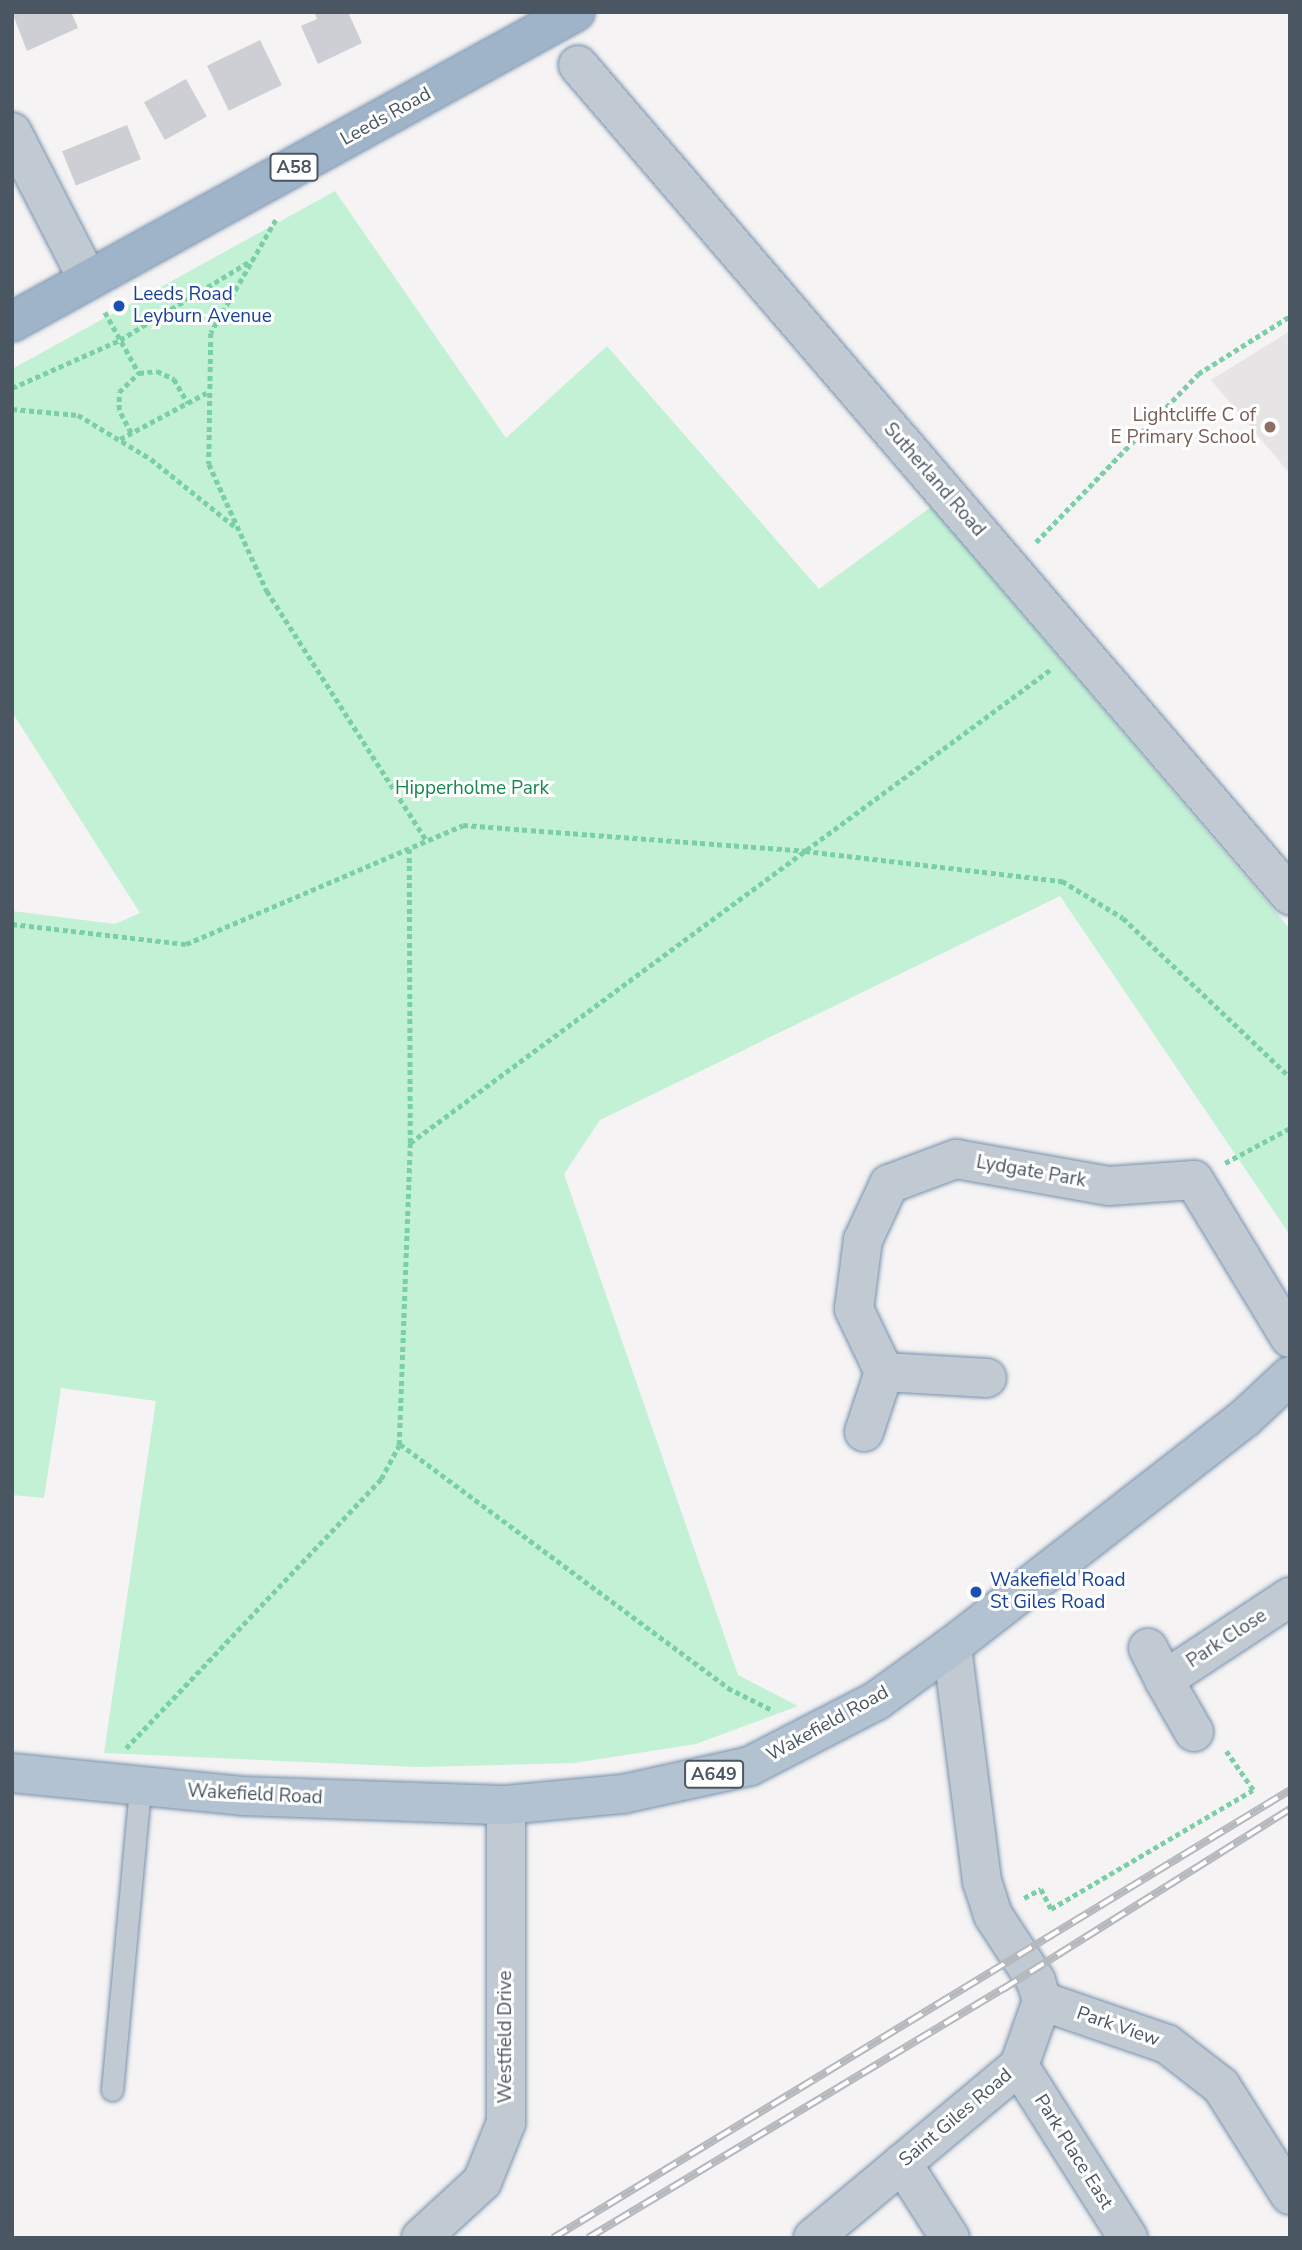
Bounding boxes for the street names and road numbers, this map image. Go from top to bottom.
street label: Leeds Road [337,83,435,151]
road number: A58 [270,152,318,182]
street label: Sutherland Road [878,418,990,542]
street label: Lydgate Park [974,1151,1088,1193]
street label: Park Close [1183,1605,1271,1673]
street label: Wakefield Road [763,1681,893,1767]
road number: A649 [682,1759,746,1788]
street label: Wakefield Road [187,1780,323,1810]
street label: Westfield Drive [495,1971,517,2103]
street label: Park View [1073,2002,1163,2052]
street label: Saint Giles Road [895,2064,1017,2172]
street label: Park Place East [1029,2090,1117,2214]

